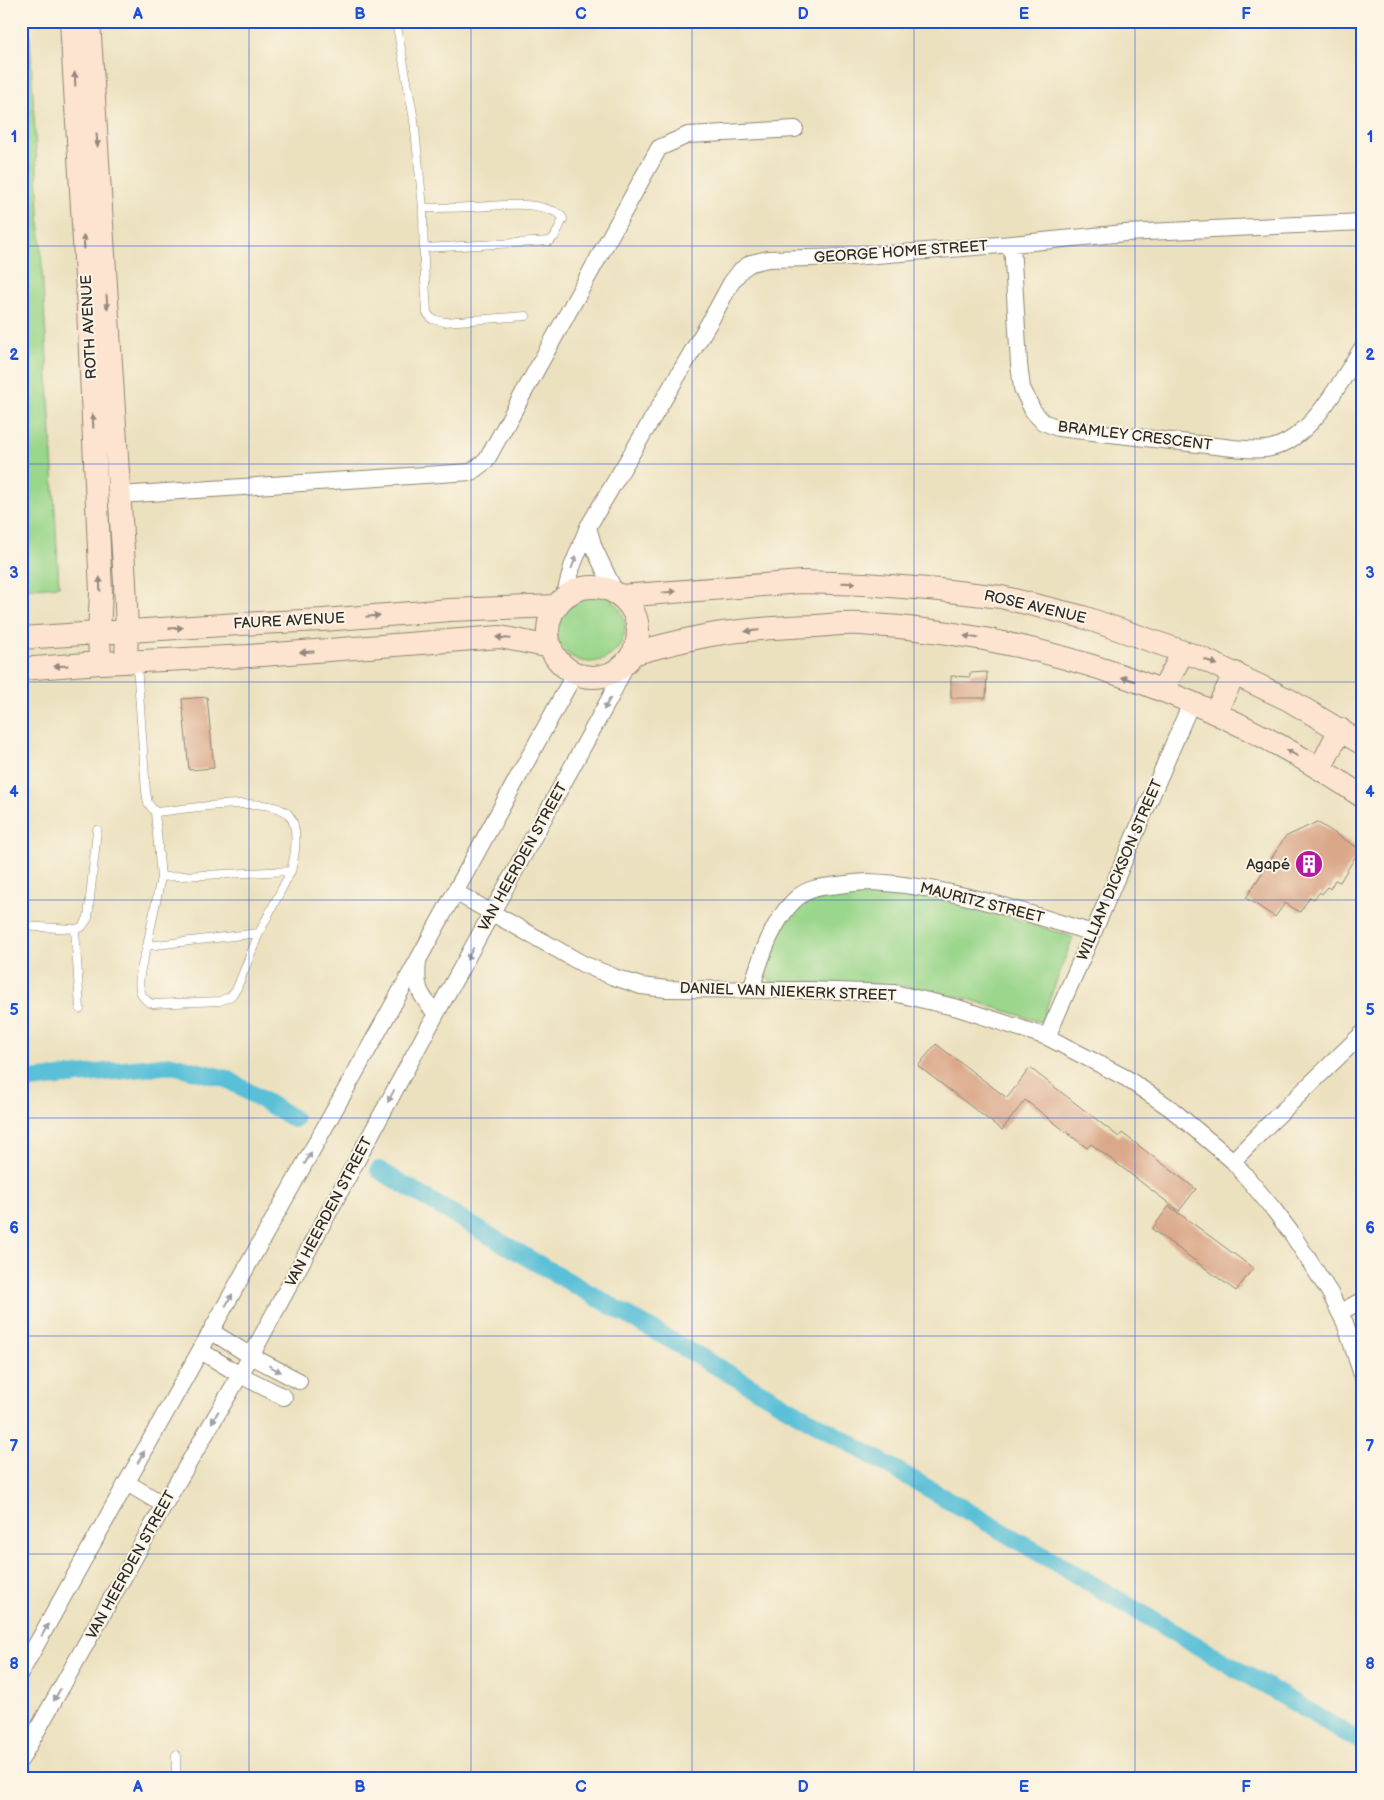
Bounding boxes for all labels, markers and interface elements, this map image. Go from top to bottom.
text: A [132,5,143,24]
text: B [354,5,366,24]
text: C [575,5,587,24]
text: D [797,5,809,24]
text: E [1019,5,1029,24]
text: F [1241,5,1251,24]
one-way arrow [70,71,78,87]
text: 1 [11,128,17,147]
text: 1 [1367,128,1373,147]
one-way arrow [93,132,101,148]
one-way arrow [80,233,88,249]
street label: GEORGE HOME STREET [813,236,989,268]
street label: ROTH AVENUE [77,274,101,380]
one-way arrow [103,294,111,310]
text: 2 [9,346,19,365]
text: 2 [1365,346,1375,365]
one-way arrow [89,413,97,429]
street label: BRAMLEY CRESCENT [1057,417,1213,455]
one-way arrow [570,554,578,569]
text: 3 [9,564,19,583]
text: 3 [1365,564,1375,583]
one-way arrow [96,576,104,592]
one-way arrow [842,579,858,587]
street label: ROSE AVENUE [982,586,1088,628]
one-way arrow [662,587,678,595]
street label: FAURE AVENUE [233,609,345,633]
one-way arrow [365,612,381,620]
one-way arrow [168,624,184,632]
one-way arrow [744,627,760,635]
one-way arrow [963,633,979,641]
one-way arrow [495,634,511,642]
one-way arrow [298,648,314,656]
one-way arrow [1204,659,1218,667]
one-way arrow [52,662,68,670]
one-way arrow [1121,674,1136,682]
one-way arrow [602,697,611,711]
one-way arrow [1285,749,1298,758]
street label: WILLIAM DICKSON STREET [1073,776,1167,964]
street label: VAN HEERDEN STREET [474,779,572,935]
text: 4 [9,783,19,802]
text: 4 [1365,783,1375,802]
building icon: Agapé [1294,849,1324,879]
place label: Agapé [1246,855,1290,874]
street label: MAURITZ STREET [918,878,1046,928]
one-way arrow [466,947,474,961]
street label: DANIEL VAN NIEKERK STREET [679,979,897,1005]
text: 5 [9,1001,19,1020]
text: 5 [1365,1001,1375,1020]
one-way arrow [387,1089,395,1104]
street label: VAN HEERDEN STREET [281,1134,377,1290]
one-way arrow [304,1151,312,1166]
text: 6 [9,1219,19,1238]
text: 6 [1365,1219,1375,1238]
one-way arrow [225,1294,234,1307]
one-way arrow [268,1364,281,1373]
one-way arrow [211,1410,220,1424]
text: 7 [10,1437,19,1456]
text: 7 [1366,1437,1375,1456]
one-way arrow [137,1450,145,1465]
street label: VAN HEERDEN STREET [82,1487,180,1643]
one-way arrow [41,1622,49,1637]
text: 8 [9,1655,19,1674]
text: 8 [1365,1655,1375,1674]
one-way arrow [53,1688,61,1703]
text: A [132,1778,143,1797]
text: B [354,1778,366,1797]
text: C [575,1778,587,1797]
text: D [797,1778,809,1797]
text: E [1019,1778,1029,1797]
text: F [1241,1778,1251,1797]

